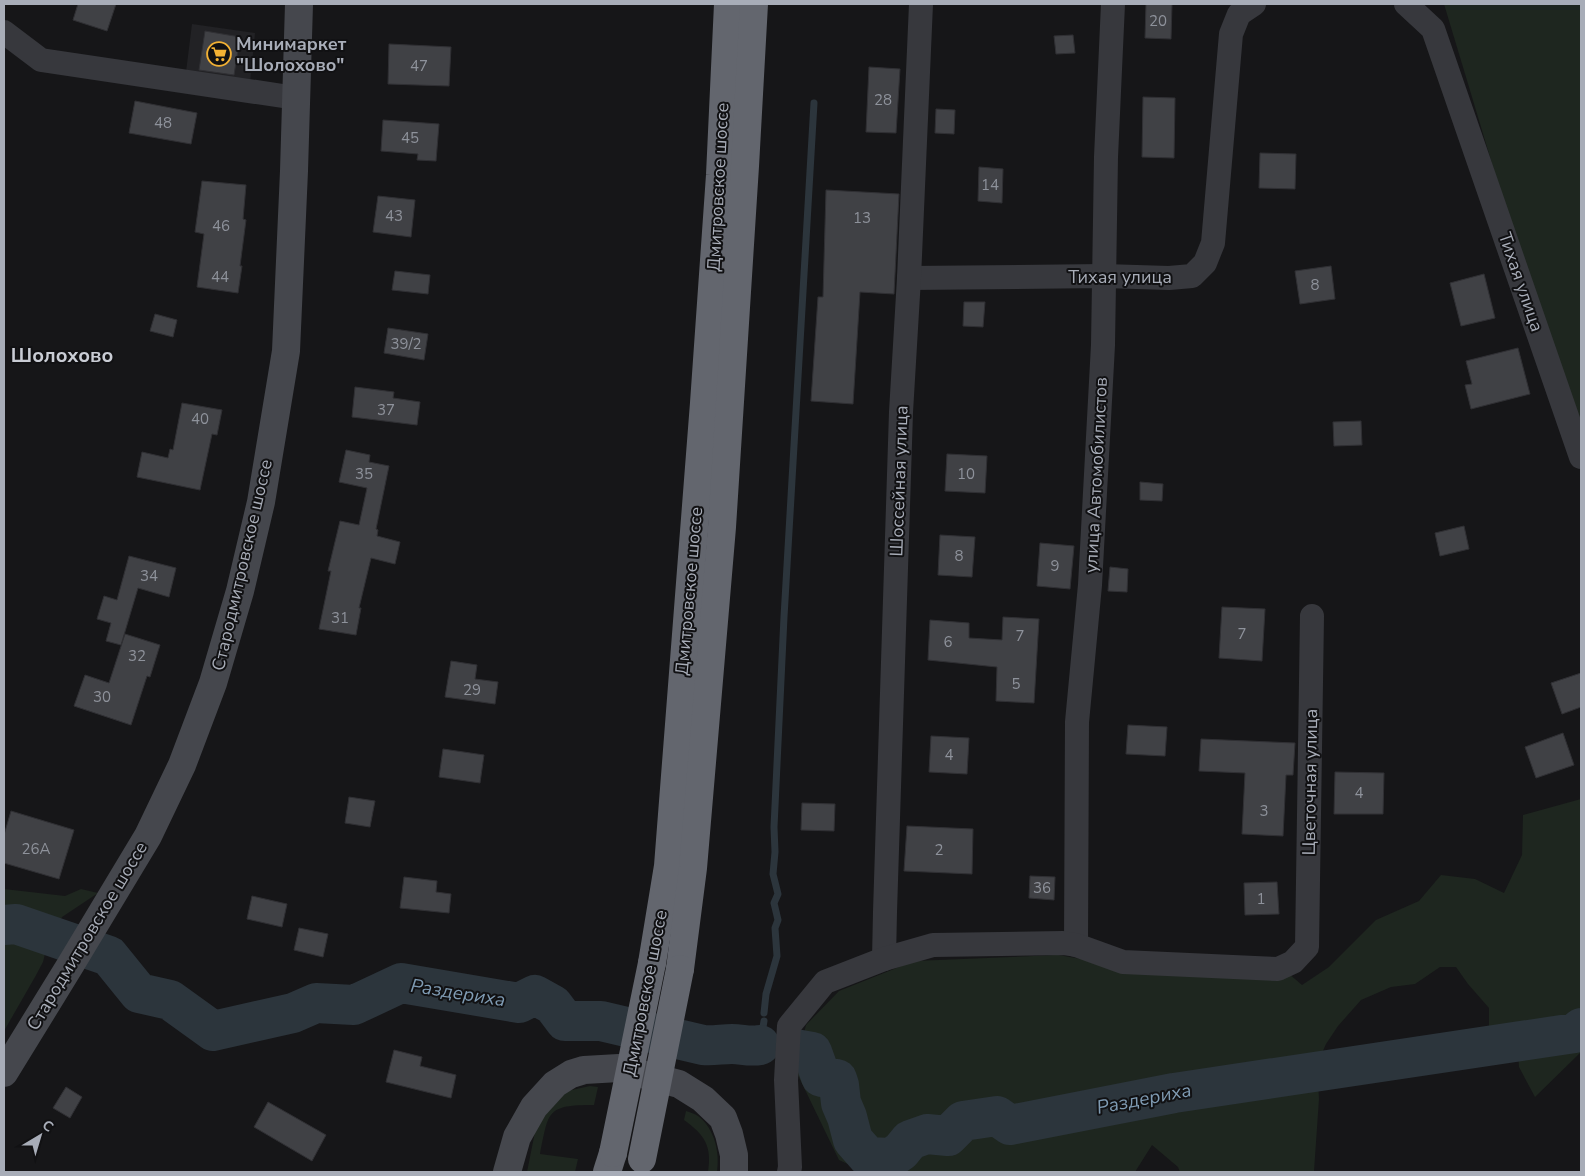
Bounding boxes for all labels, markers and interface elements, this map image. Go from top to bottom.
house number: 20 [1149,11,1167,31]
place label: Минимаркет "Шолохово" [236,32,347,77]
supermarket icon: Минимаркет "Шолохово" [206,41,232,67]
house number: 47 [410,56,428,76]
house number: 28 [874,90,892,110]
street label: Дмитровское шоссе [702,102,734,272]
house number: 48 [154,113,172,133]
house number: 45 [401,128,419,148]
house number: 14 [981,175,999,195]
house number: 43 [385,206,403,226]
house number: 13 [853,208,871,228]
house number: 46 [212,216,230,236]
street label: Тихая улица [1493,229,1549,335]
street label: Тихая улица [1068,265,1172,289]
house number: 44 [211,267,229,287]
house number: 8 [1310,275,1320,295]
house number: 39/2 [390,334,422,354]
district label: Шолохово [11,342,113,369]
street label: улица Автомобилистов [1079,376,1113,574]
house number: 37 [377,400,395,420]
street label: Шоссейная улица [884,405,914,557]
house number: 40 [191,409,209,429]
street label: Стародмитровское шоссе [206,457,278,673]
house number: 35 [355,464,373,484]
house number: 10 [957,464,975,484]
street label: Дмитровское шоссе [670,506,708,676]
house number: 8 [954,546,964,566]
house number: 9 [1050,556,1060,576]
house number: 34 [140,566,158,586]
house number: 31 [331,608,349,628]
house number: 7 [1237,624,1247,644]
house number: 7 [1015,626,1025,646]
house number: 6 [943,632,953,652]
house number: 32 [128,646,146,666]
house number: 5 [1011,674,1021,694]
house number: 29 [463,680,481,700]
house number: 30 [93,687,111,707]
street label: Цветочная улица [1297,708,1323,856]
house number: 4 [944,745,954,765]
house number: 4 [1354,783,1364,803]
house number: 3 [1259,801,1269,821]
street label: Стародмитровское шоссе [21,837,153,1035]
house number: 26А [22,839,51,859]
house number: 2 [934,840,944,860]
house number: 36 [1033,878,1051,898]
house number: 1 [1256,889,1266,909]
street label: Дмитровское шоссе [617,908,673,1078]
water label: Раздериха [409,973,507,1013]
water label: Раздериха [1094,1077,1194,1121]
north arrow [15,1111,65,1161]
text: С [38,1116,58,1137]

